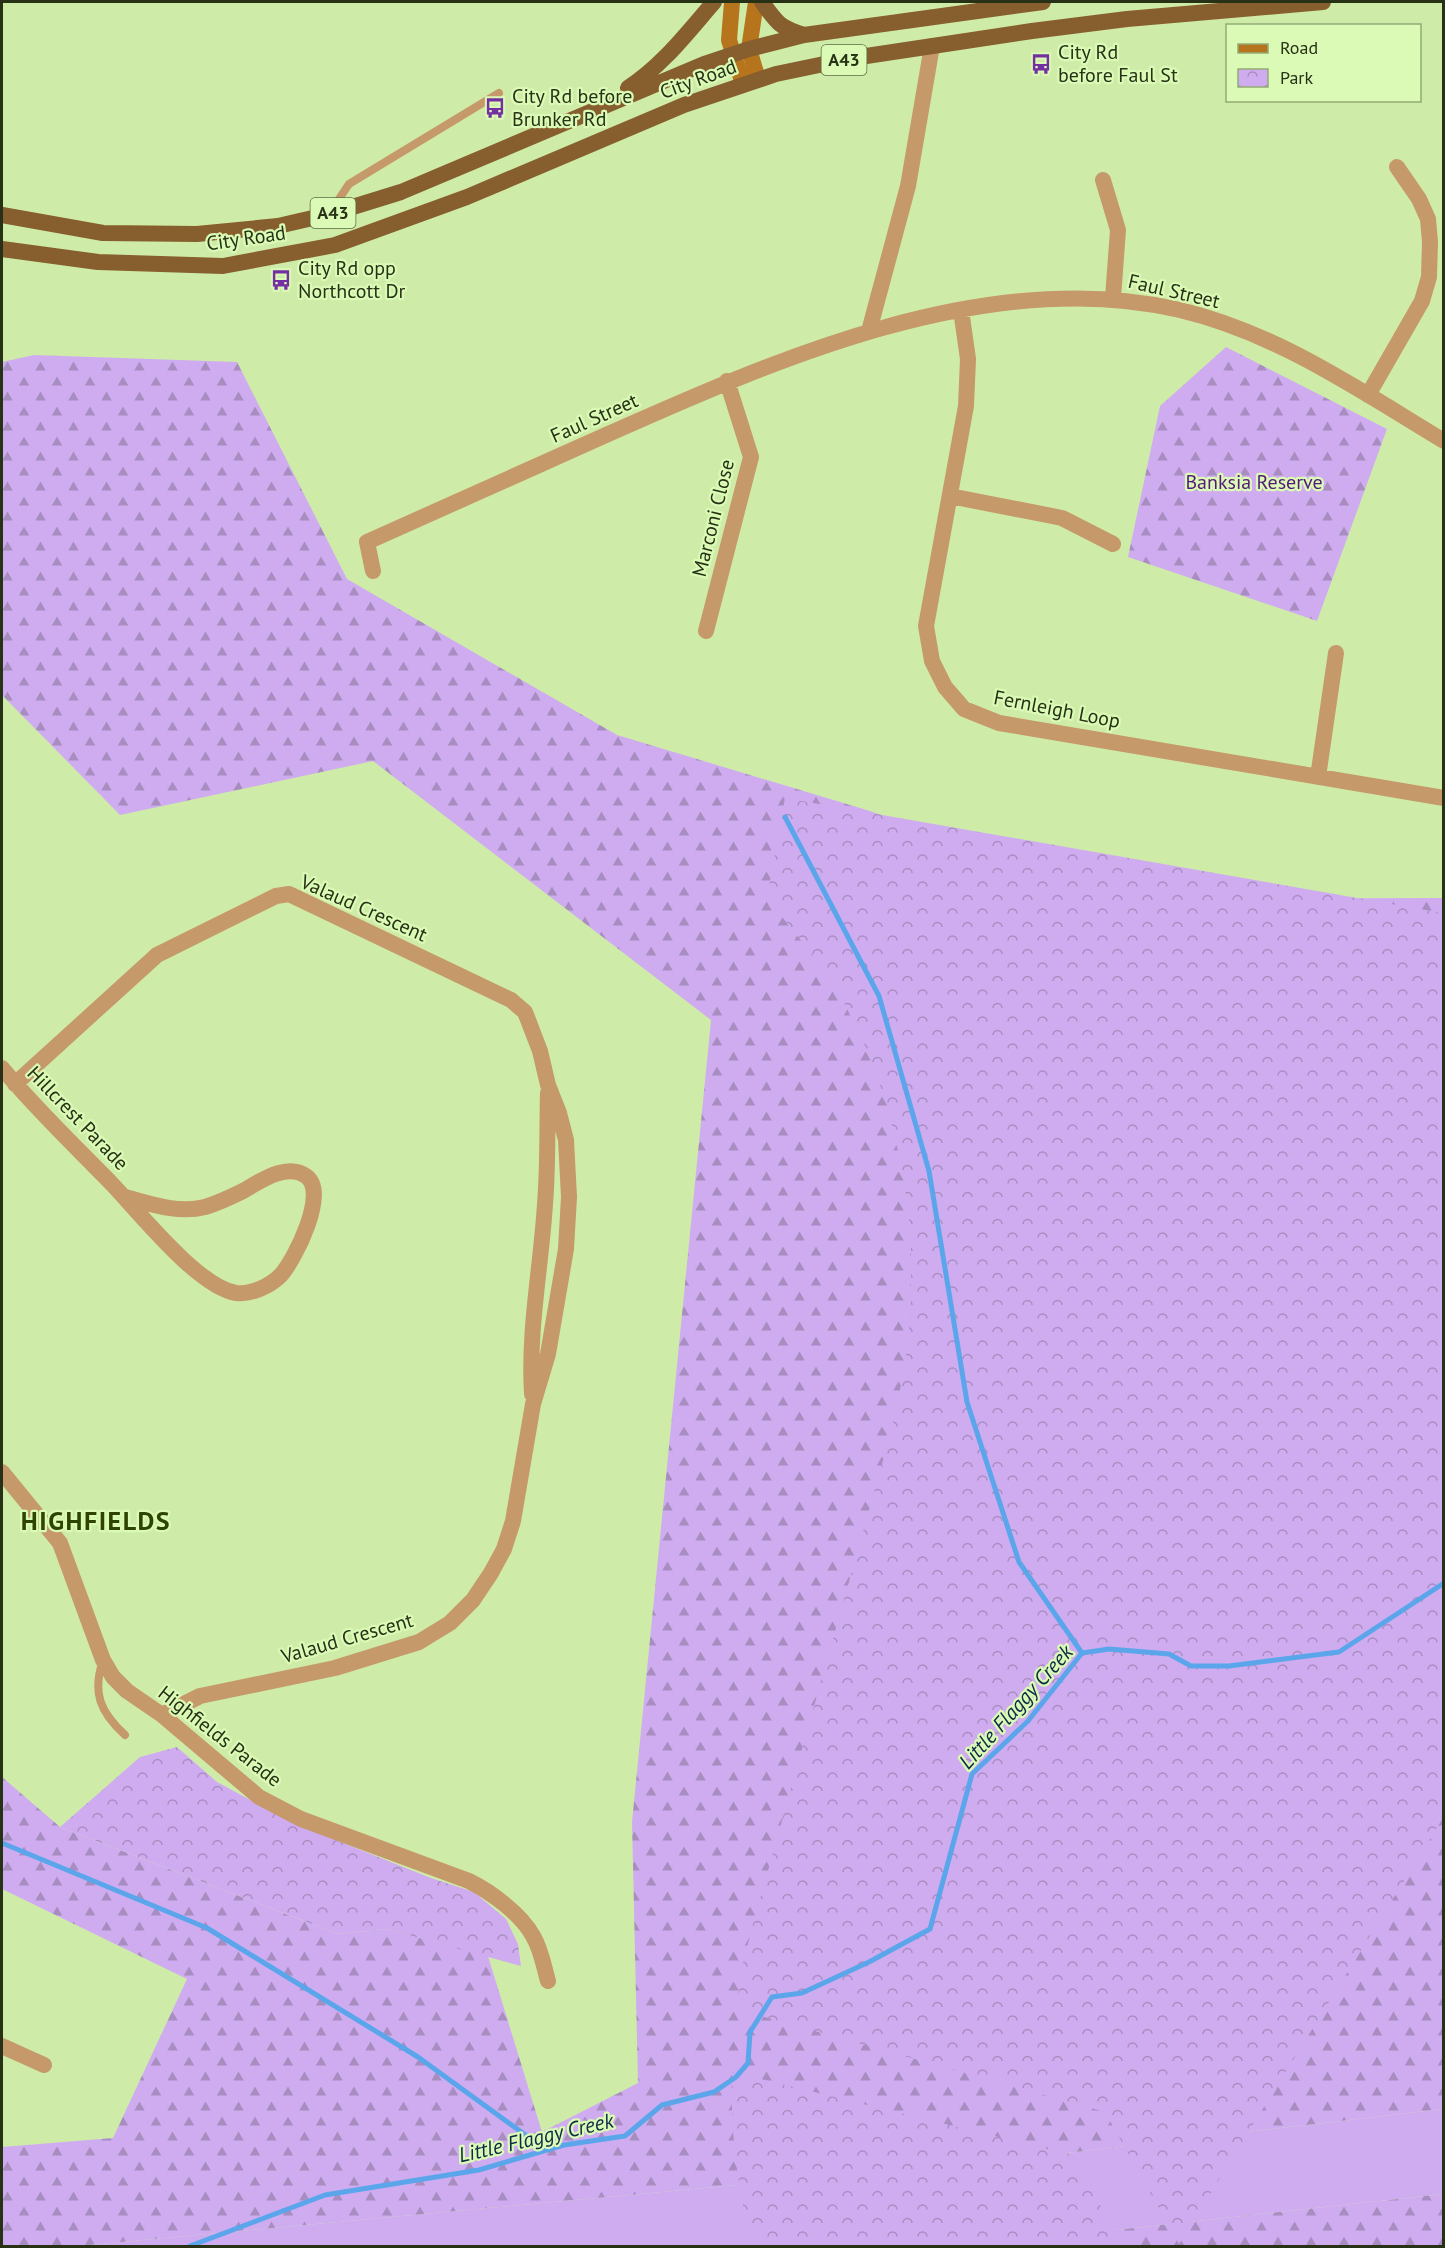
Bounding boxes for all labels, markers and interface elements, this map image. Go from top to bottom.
legend [1226,24,1421,102]
text: Road [1280,36,1318,59]
place label: City Rd before Faul St [1058,39,1178,88]
road number: A43 [822,45,866,75]
bus stop icon: City Rd before Faul St [1029,52,1053,76]
street label: City Road [656,53,740,105]
text: Park [1280,66,1313,89]
place label: City Rd before Brunker Rd [512,83,632,132]
bus stop icon: City Rd before Brunker Rd [483,96,507,120]
road number: A43 [310,198,356,228]
street label: City Road [205,220,287,256]
place label: City Rd opp Northcott Dr [298,255,406,304]
bus stop icon: City Rd opp Northcott Dr [269,268,293,292]
street label: Faul Street [1126,268,1223,314]
street label: Faul Street [546,387,642,449]
street label: Marconi Close [686,457,740,579]
park label: Banksia Reserve [1185,469,1323,495]
street label: Fernleigh Loop [992,684,1122,734]
street label: Valaud Crescent [296,868,432,948]
street label: Hillcrest Parade [22,1060,134,1176]
district label: HIGHFIELDS [21,1504,171,1537]
street label: Valaud Crescent [277,1607,416,1669]
water label: Little Flaggy Creek [953,1638,1080,1774]
street label: Highfields Parade [153,1680,287,1792]
water label: Little Flaggy Creek [456,2106,617,2168]

